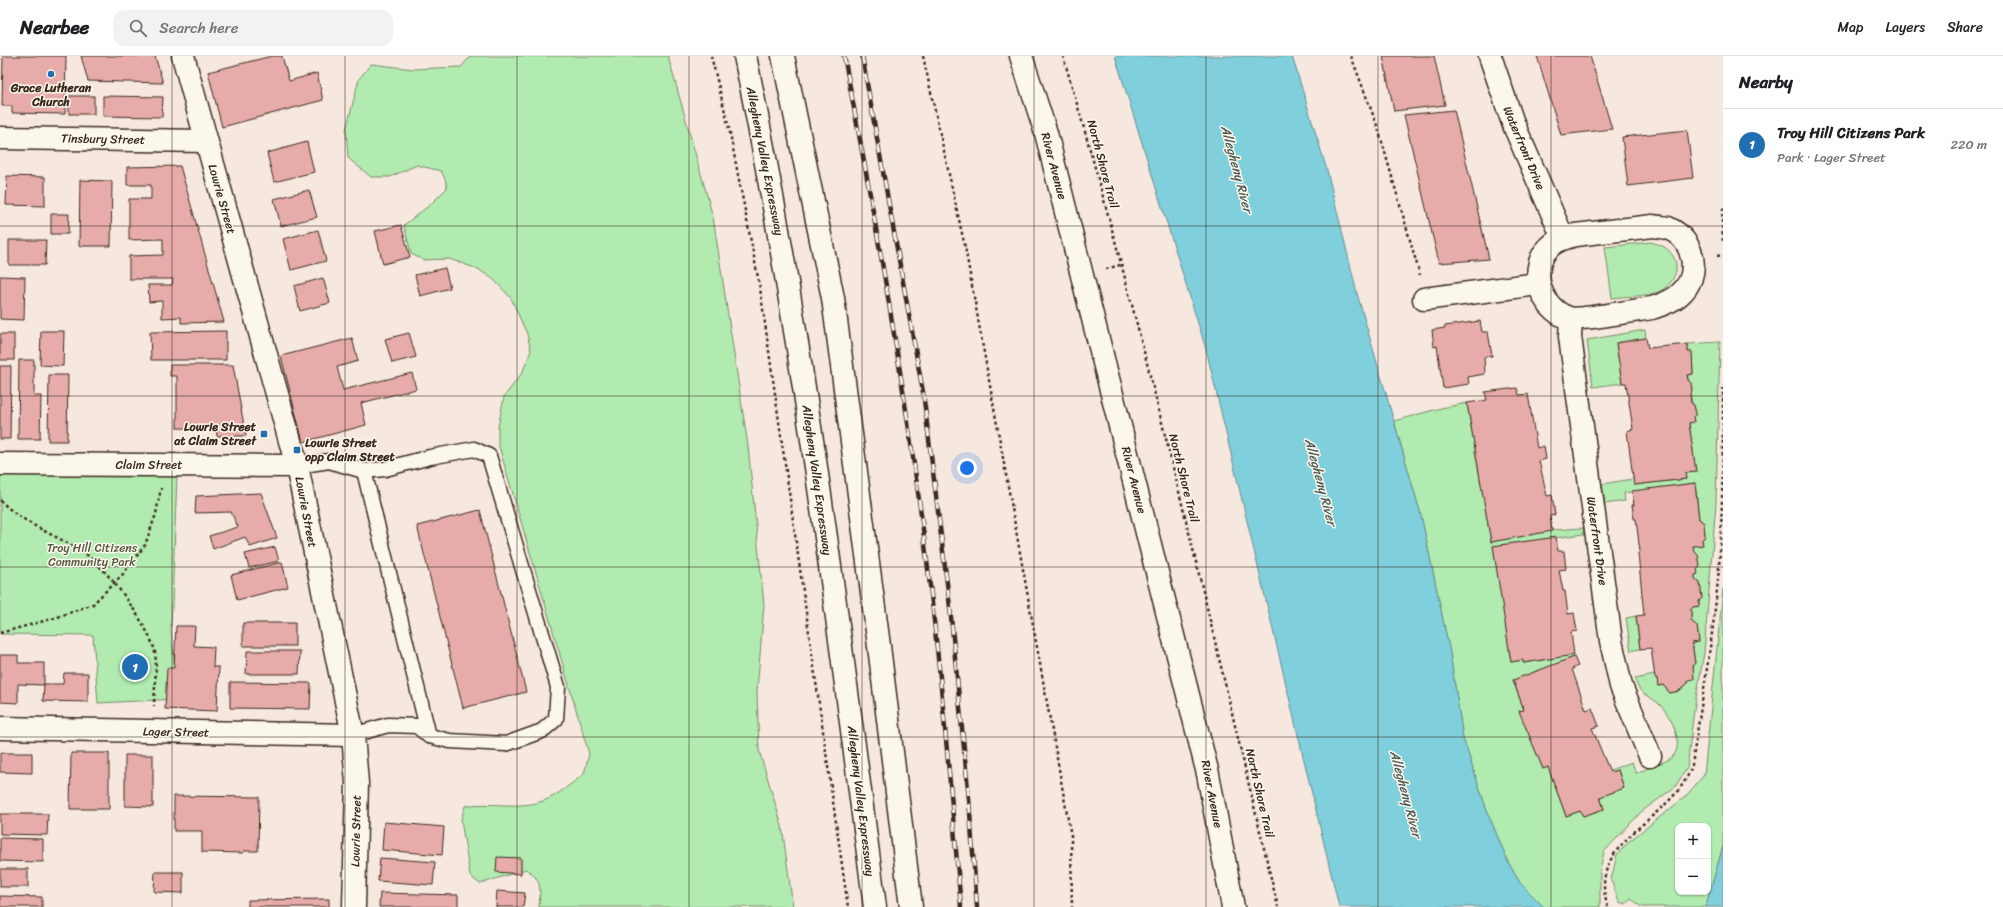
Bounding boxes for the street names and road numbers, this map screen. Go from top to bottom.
street label: Allegheny Valley Expressway [740,84,790,238]
street label: Waterfront Drive [1496,103,1552,193]
street label: North Shore Trail [1081,117,1126,211]
street label: Tinsbury Street [61,127,145,151]
street label: River Avenue [1034,130,1074,202]
street label: Lowrie Street [202,161,242,237]
street label: Allegheny Valley Expressway [795,402,839,557]
street label: North Shore Trail [1162,431,1206,525]
street label: River Avenue [1115,444,1153,516]
street label: Claim Street [115,454,183,476]
street label: Lowrie Street [288,475,324,549]
street label: Waterfront Drive [1580,495,1614,587]
street label: Lager Street [143,720,209,744]
street label: Allegheny Valley Expressway [841,723,881,878]
street label: North Shore Trail [1239,746,1281,840]
street label: River Avenue [1195,758,1229,830]
street label: Lowrie Street [344,795,368,867]

